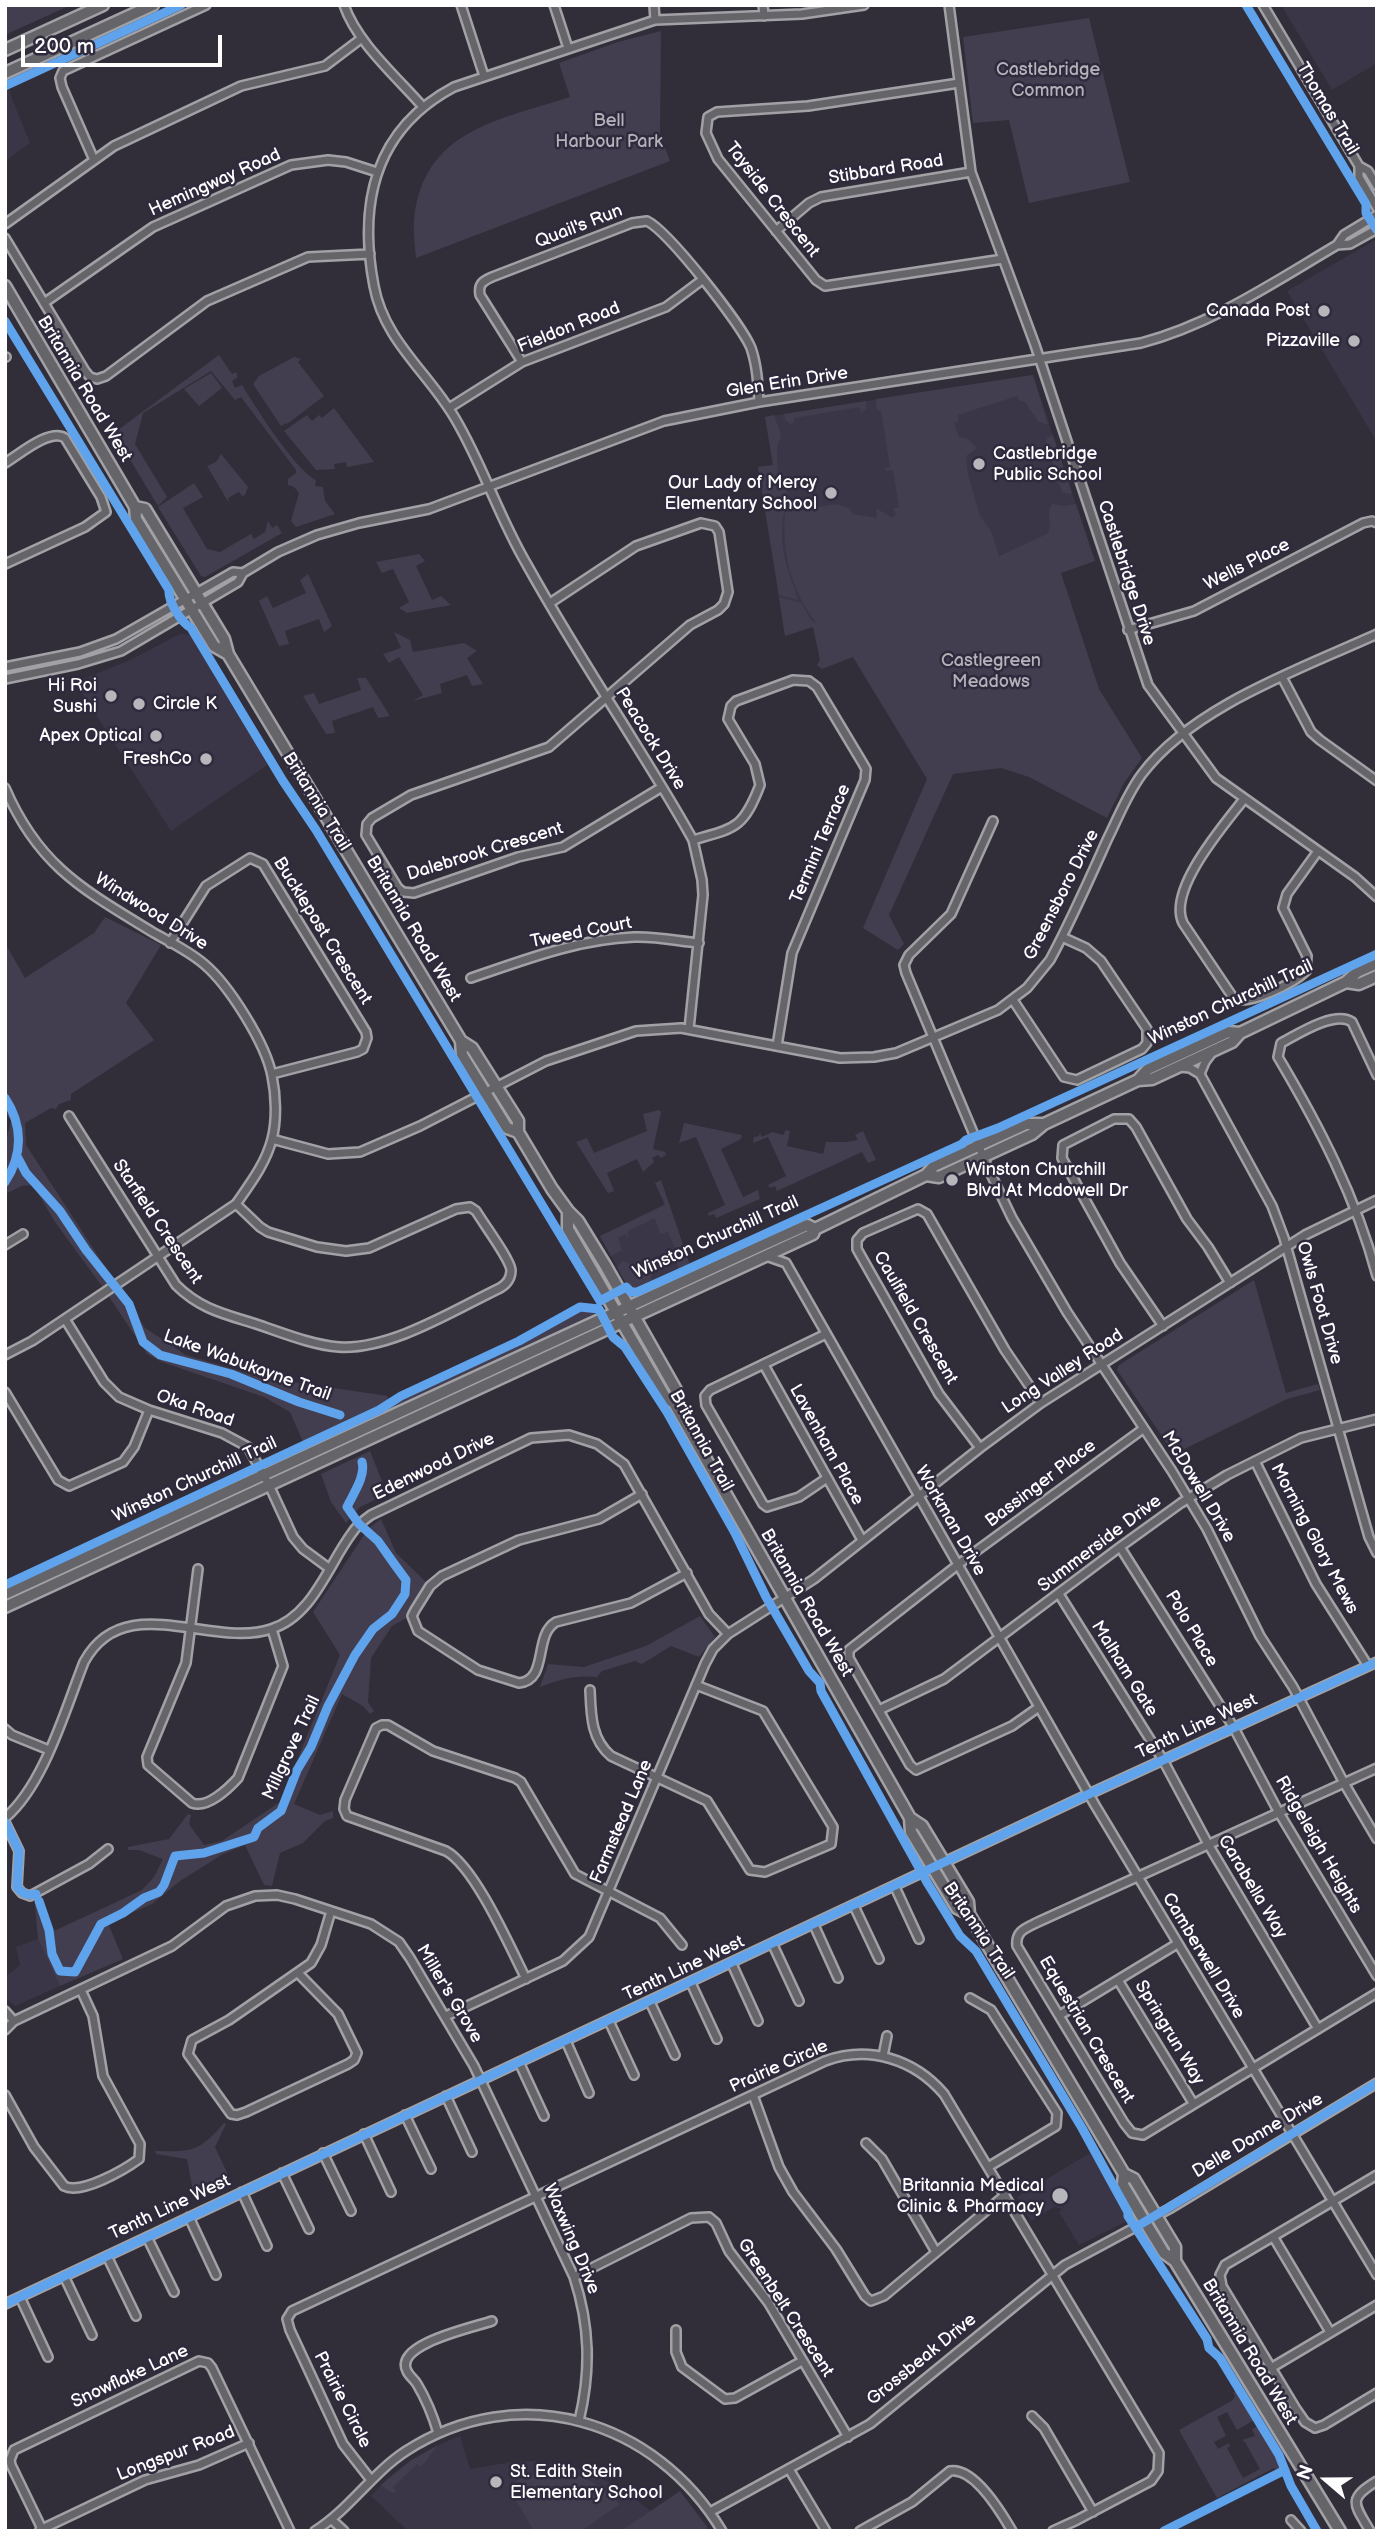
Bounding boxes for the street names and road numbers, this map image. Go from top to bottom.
street label: Thomas Trail [1291,59,1363,159]
street label: Tayside Crescent [720,138,824,262]
street label: Hemingway Road [146,144,284,222]
street label: Stibbard Road [827,150,945,190]
street label: Quail's Run [532,200,626,254]
street label: Fieldon Road [515,298,623,358]
street label: Britannia Road West [32,312,136,466]
street label: Glen Erin Drive [725,363,849,403]
street label: Castlebridge Drive [1092,498,1160,648]
street label: Wells Place [1200,534,1294,596]
street label: Peacock Drive [610,684,690,794]
street label: Britannia Trail [277,749,355,855]
street label: Termini Terrace [786,781,856,907]
street label: Dalebrook Crescent [404,818,566,886]
street label: Greensboro Drive [1020,826,1104,964]
street label: Britannia Road West [361,852,465,1006]
street label: Bucklepost Crescent [268,853,376,1009]
street label: Windwood Drive [90,869,212,955]
street label: Tweed Court [528,913,634,953]
street label: Winston Churchill Trail [1145,955,1317,1051]
street label: Starfield Crescent [107,1156,207,1288]
street label: Winston Churchill Trail [630,1192,802,1284]
street label: Owls Foot Drive [1291,1239,1347,1367]
street label: Caulfield Crescent [868,1248,962,1388]
street label: Long Valley Road [998,1325,1128,1419]
street label: Lake Wabukayne Trail [160,1326,334,1406]
street label: Lavenham Place [784,1381,868,1509]
street label: Oka Road [153,1386,237,1432]
street label: Britannia Trail [664,1387,738,1495]
street label: McDowell Drive [1156,1427,1240,1547]
street label: Edenwood Drive [370,1428,498,1506]
street label: Winston Churchill Trail [109,1432,281,1528]
street label: Bassinger Place [981,1435,1101,1533]
street label: Morning Glory Mews [1265,1460,1363,1618]
street label: Workman Drive [910,1462,990,1580]
street label: Summerside Drive [1034,1490,1166,1598]
street label: Britannia Road West [755,1525,857,1681]
street label: Polo Place [1160,1587,1222,1671]
street label: Malham Gate [1086,1617,1162,1721]
street label: Tenth Line West [1133,1690,1261,1764]
street label: Millgrove Trail [258,1692,326,1804]
street label: Farmstead Lane [586,1757,658,1887]
street label: Ridgeleigh Heights [1270,1772,1366,1918]
street label: Carabella Way [1213,1831,1291,1943]
street label: Britannia Trail [938,1878,1018,1984]
street label: Camberwell Drive [1157,1889,1249,2023]
street label: Tenth Line West [620,1932,748,2006]
street label: Miller's Grove [411,1941,487,2047]
street label: Equestrian Crescent [1034,1952,1138,2108]
street label: Springrun Way [1129,1977,1209,2089]
street label: Prairie Circle [726,2036,832,2098]
street label: Delle Donne Drive [1189,2089,1327,2183]
street label: Tenth Line West [106,2171,234,2245]
street label: Waxwing Drive [538,2180,604,2298]
street label: Greenbelt Crescent [732,2235,838,2381]
street label: Britannia Road West [1197,2275,1301,2429]
street label: Grossbeak Drive [863,2309,981,2411]
street label: Snowflake Lane [68,2340,192,2414]
street label: Prairie Circle [308,2348,376,2452]
street label: Longspur Road [114,2422,238,2486]

